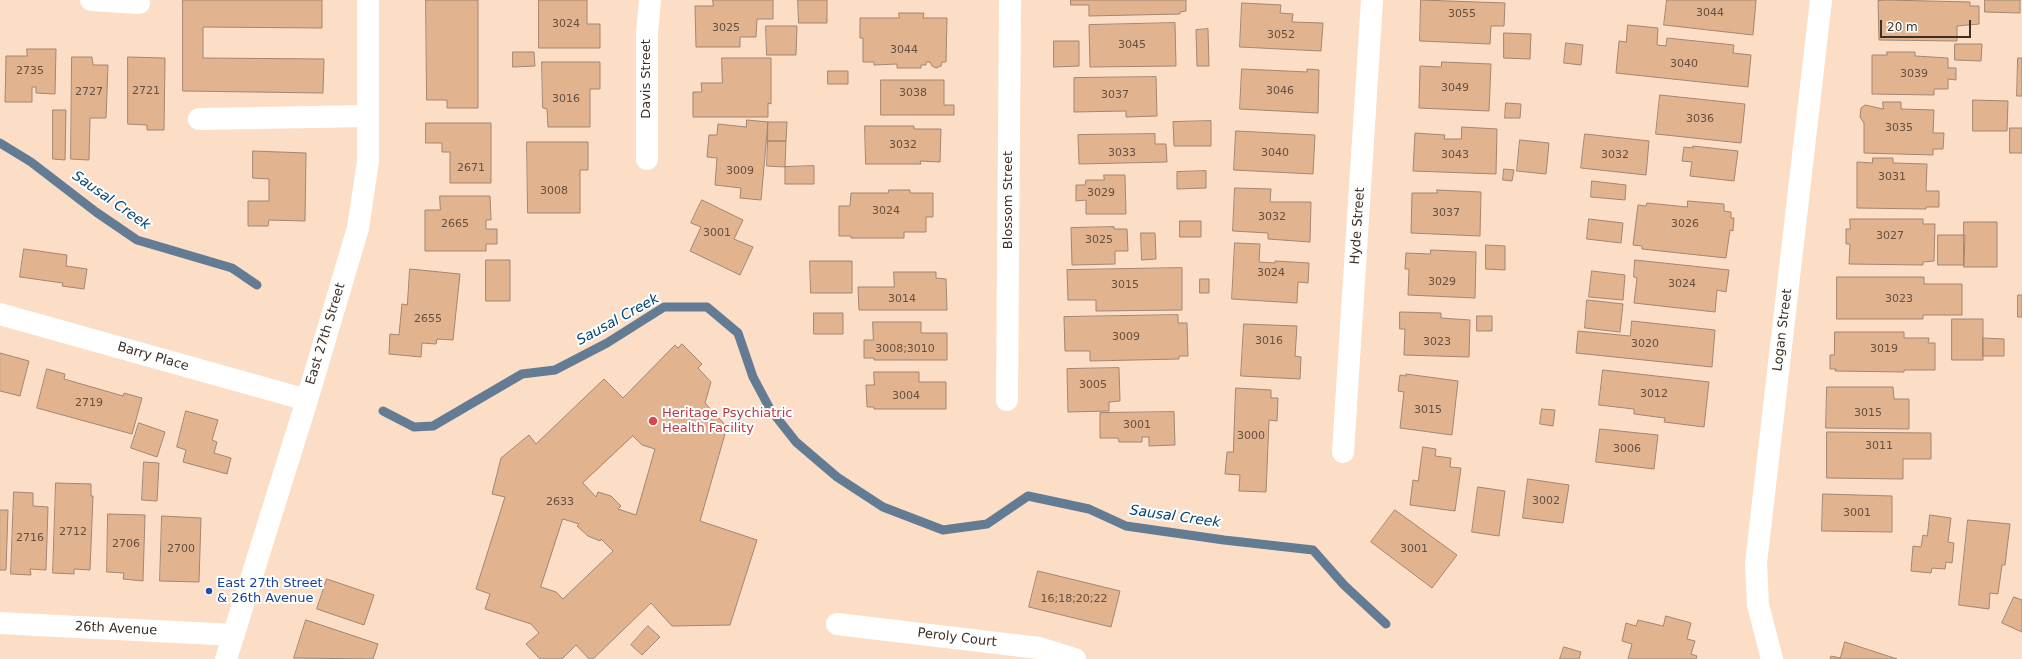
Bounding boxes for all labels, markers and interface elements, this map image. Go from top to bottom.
house number: 3044 [1696,6,1724,20]
house number: 3055 [1448,7,1476,21]
scale bar [1882,12,1973,38]
house number: 3024 [552,17,580,31]
text: 20 m [1887,20,1918,34]
house number: 3025 [712,21,740,35]
house number: 3052 [1267,28,1295,42]
house number: 3045 [1118,38,1146,52]
street label: Davis Street [639,39,655,119]
house number: 3044 [890,43,918,57]
house number: 3040 [1670,57,1698,71]
house number: 2735 [16,64,44,78]
house number: 3039 [1900,67,1928,81]
house number: 3049 [1441,81,1469,95]
house number: 2721 [132,84,160,98]
house number: 3046 [1266,84,1294,98]
house number: 2727 [75,85,103,99]
house number: 3038 [899,86,927,100]
house number: 3037 [1101,88,1129,102]
house number: 3016 [552,92,580,106]
house number: 3036 [1686,112,1714,126]
house number: 3035 [1885,121,1913,135]
house number: 3032 [889,138,917,152]
house number: 3033 [1108,146,1136,160]
house number: 3040 [1261,146,1289,160]
house number: 3043 [1441,148,1469,162]
house number: 3032 [1601,148,1629,162]
street label: Blossom Street [1001,151,1017,249]
house number: 2671 [457,161,485,175]
house number: 3009 [726,164,754,178]
water label: Sausal Creek [69,168,153,234]
house number: 3031 [1878,170,1906,184]
house number: 3008 [540,184,568,198]
house number: 3029 [1087,186,1115,200]
street label: Hyde Street [1348,187,1368,265]
house number: 3024 [872,204,900,218]
house number: 3037 [1432,206,1460,220]
house number: 3032 [1258,210,1286,224]
house number: 2665 [441,217,469,231]
house number: 3026 [1671,217,1699,231]
house number: 3001 [703,226,731,240]
house number: 3027 [1876,229,1904,243]
house number: 3025 [1085,233,1113,247]
house number: 3024 [1257,266,1285,280]
house number: 3029 [1428,275,1456,289]
house number: 3024 [1668,277,1696,291]
house number: 3015 [1111,278,1139,292]
street label: East 27th Street [303,281,349,387]
street label: Logan Street [1770,288,1796,372]
water label: Sausal Creek [574,290,662,350]
house number: 3014 [888,292,916,306]
house number: 3023 [1885,292,1913,306]
house number: 2655 [414,312,442,326]
house number: 3009 [1112,330,1140,344]
house number: 3016 [1255,334,1283,348]
house number: 3023 [1423,335,1451,349]
house number: 3020 [1631,337,1659,351]
street label: Barry Place [115,339,191,375]
house number: 3008;3010 [875,342,935,356]
house number: 3019 [1870,342,1898,356]
house number: 3005 [1079,378,1107,392]
house number: 3012 [1640,387,1668,401]
house number: 3004 [892,389,920,403]
house number: 2719 [75,396,103,410]
house number: 3015 [1414,403,1442,417]
place label: Heritage Psychiatric Health Facility [662,406,792,437]
house number: 3015 [1854,406,1882,420]
marker: Heritage Psychiatric Health Facility [647,415,659,427]
house number: 3001 [1123,418,1151,432]
house number: 3000 [1237,429,1265,443]
house number: 3011 [1865,439,1893,453]
house number: 3006 [1613,442,1641,456]
house number: 3002 [1532,494,1560,508]
house number: 2633 [546,495,574,509]
water label: Sausal Creek [1129,502,1221,532]
house number: 3001 [1843,506,1871,520]
house number: 2712 [59,525,87,539]
house number: 2716 [16,531,44,545]
house number: 2706 [112,537,140,551]
house number: 2700 [167,542,195,556]
house number: 3001 [1400,542,1428,556]
place label: East 27th Street & 26th Avenue [217,576,323,607]
marker: East 27th Street & 26th Avenue [204,586,214,596]
house number: 16;18;20;22 [1040,592,1108,606]
street label: 26th Avenue [74,619,158,639]
street label: Peroly Court [917,625,997,651]

